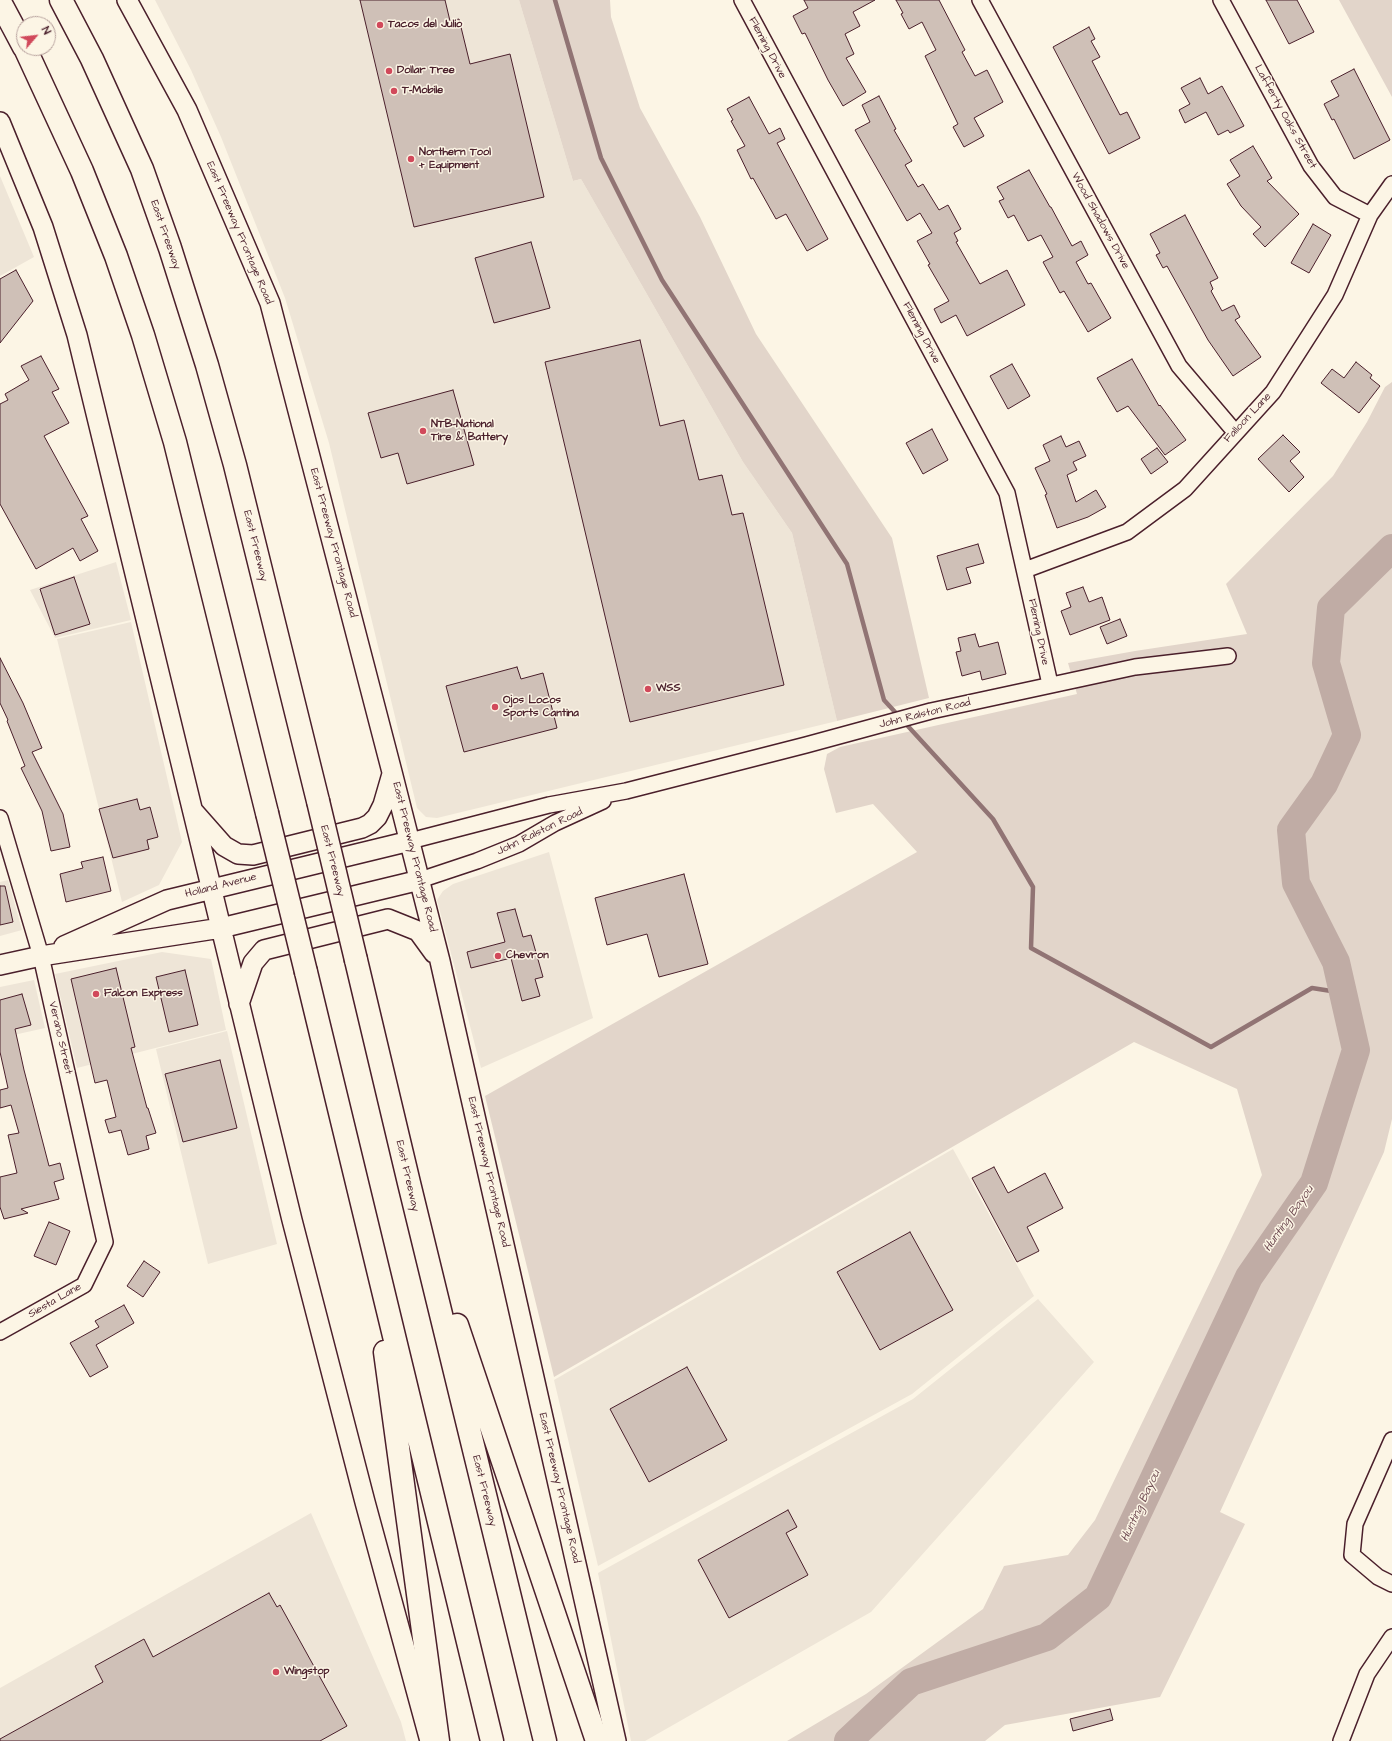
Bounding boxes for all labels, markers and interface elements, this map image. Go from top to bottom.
street label: Fleming Drive [745,15,789,81]
north arrow [16,16,56,56]
place label: Tacos del Julio [388,18,462,32]
marker: Tacos del Julio [375,20,385,30]
text: N [38,24,54,37]
street label: Lafferty Oaks Street [1251,63,1319,171]
place label: Dollar Tree [397,64,455,78]
marker: Dollar Tree [384,66,394,76]
place label: T-Mobile [402,84,443,98]
marker: T-Mobile [389,86,399,96]
place label: Northern Tool + Equipment [419,146,491,172]
marker: Northern Tool + Equipment [406,154,416,164]
street label: East Freeway Frontage Road [203,160,275,306]
street label: Wood Shadows Drive [1068,171,1132,271]
street label: East Freeway [147,199,183,271]
street label: Fleming Drive [899,300,943,366]
street label: Falloon Lane [1221,390,1275,446]
place label: NTB-National Tire & Battery [431,418,508,444]
marker: NTB-National Tire & Battery [418,426,428,436]
street label: East Freeway Frontage Road [307,467,359,619]
street label: East Freeway [240,509,270,583]
street label: Fleming Drive [1025,598,1051,666]
place label: WSS [656,682,680,696]
marker: WSS [643,684,653,694]
place label: Ojos Locos Sports Cantina [503,694,579,720]
street label: John Ralston Road [878,696,972,732]
marker: Ojos Locos Sports Cantina [490,702,500,712]
street label: East Freeway Frontage Road [389,781,439,933]
street label: John Ralston Road [495,805,585,859]
street label: East Freeway [317,824,347,898]
street label: Holland Avenue [184,871,258,901]
place label: Chevron [506,949,549,963]
marker: Chevron [493,951,503,961]
place label: Falcon Express [104,987,183,1001]
marker: Falcon Express [91,989,101,999]
street label: Verano Street [45,1000,75,1076]
street label: East Freeway Frontage Road [464,1096,512,1248]
street label: East Freeway [392,1139,422,1213]
water label: Hunting Bayou [1261,1183,1317,1255]
street label: Siesta Lane [26,1280,84,1322]
street label: East Freeway Frontage Road [535,1412,583,1564]
street label: East Freeway [469,1454,499,1528]
water label: Hunting Bayou [1118,1468,1164,1544]
place label: Wingstop [284,1665,329,1679]
marker: Wingstop [271,1667,281,1677]

